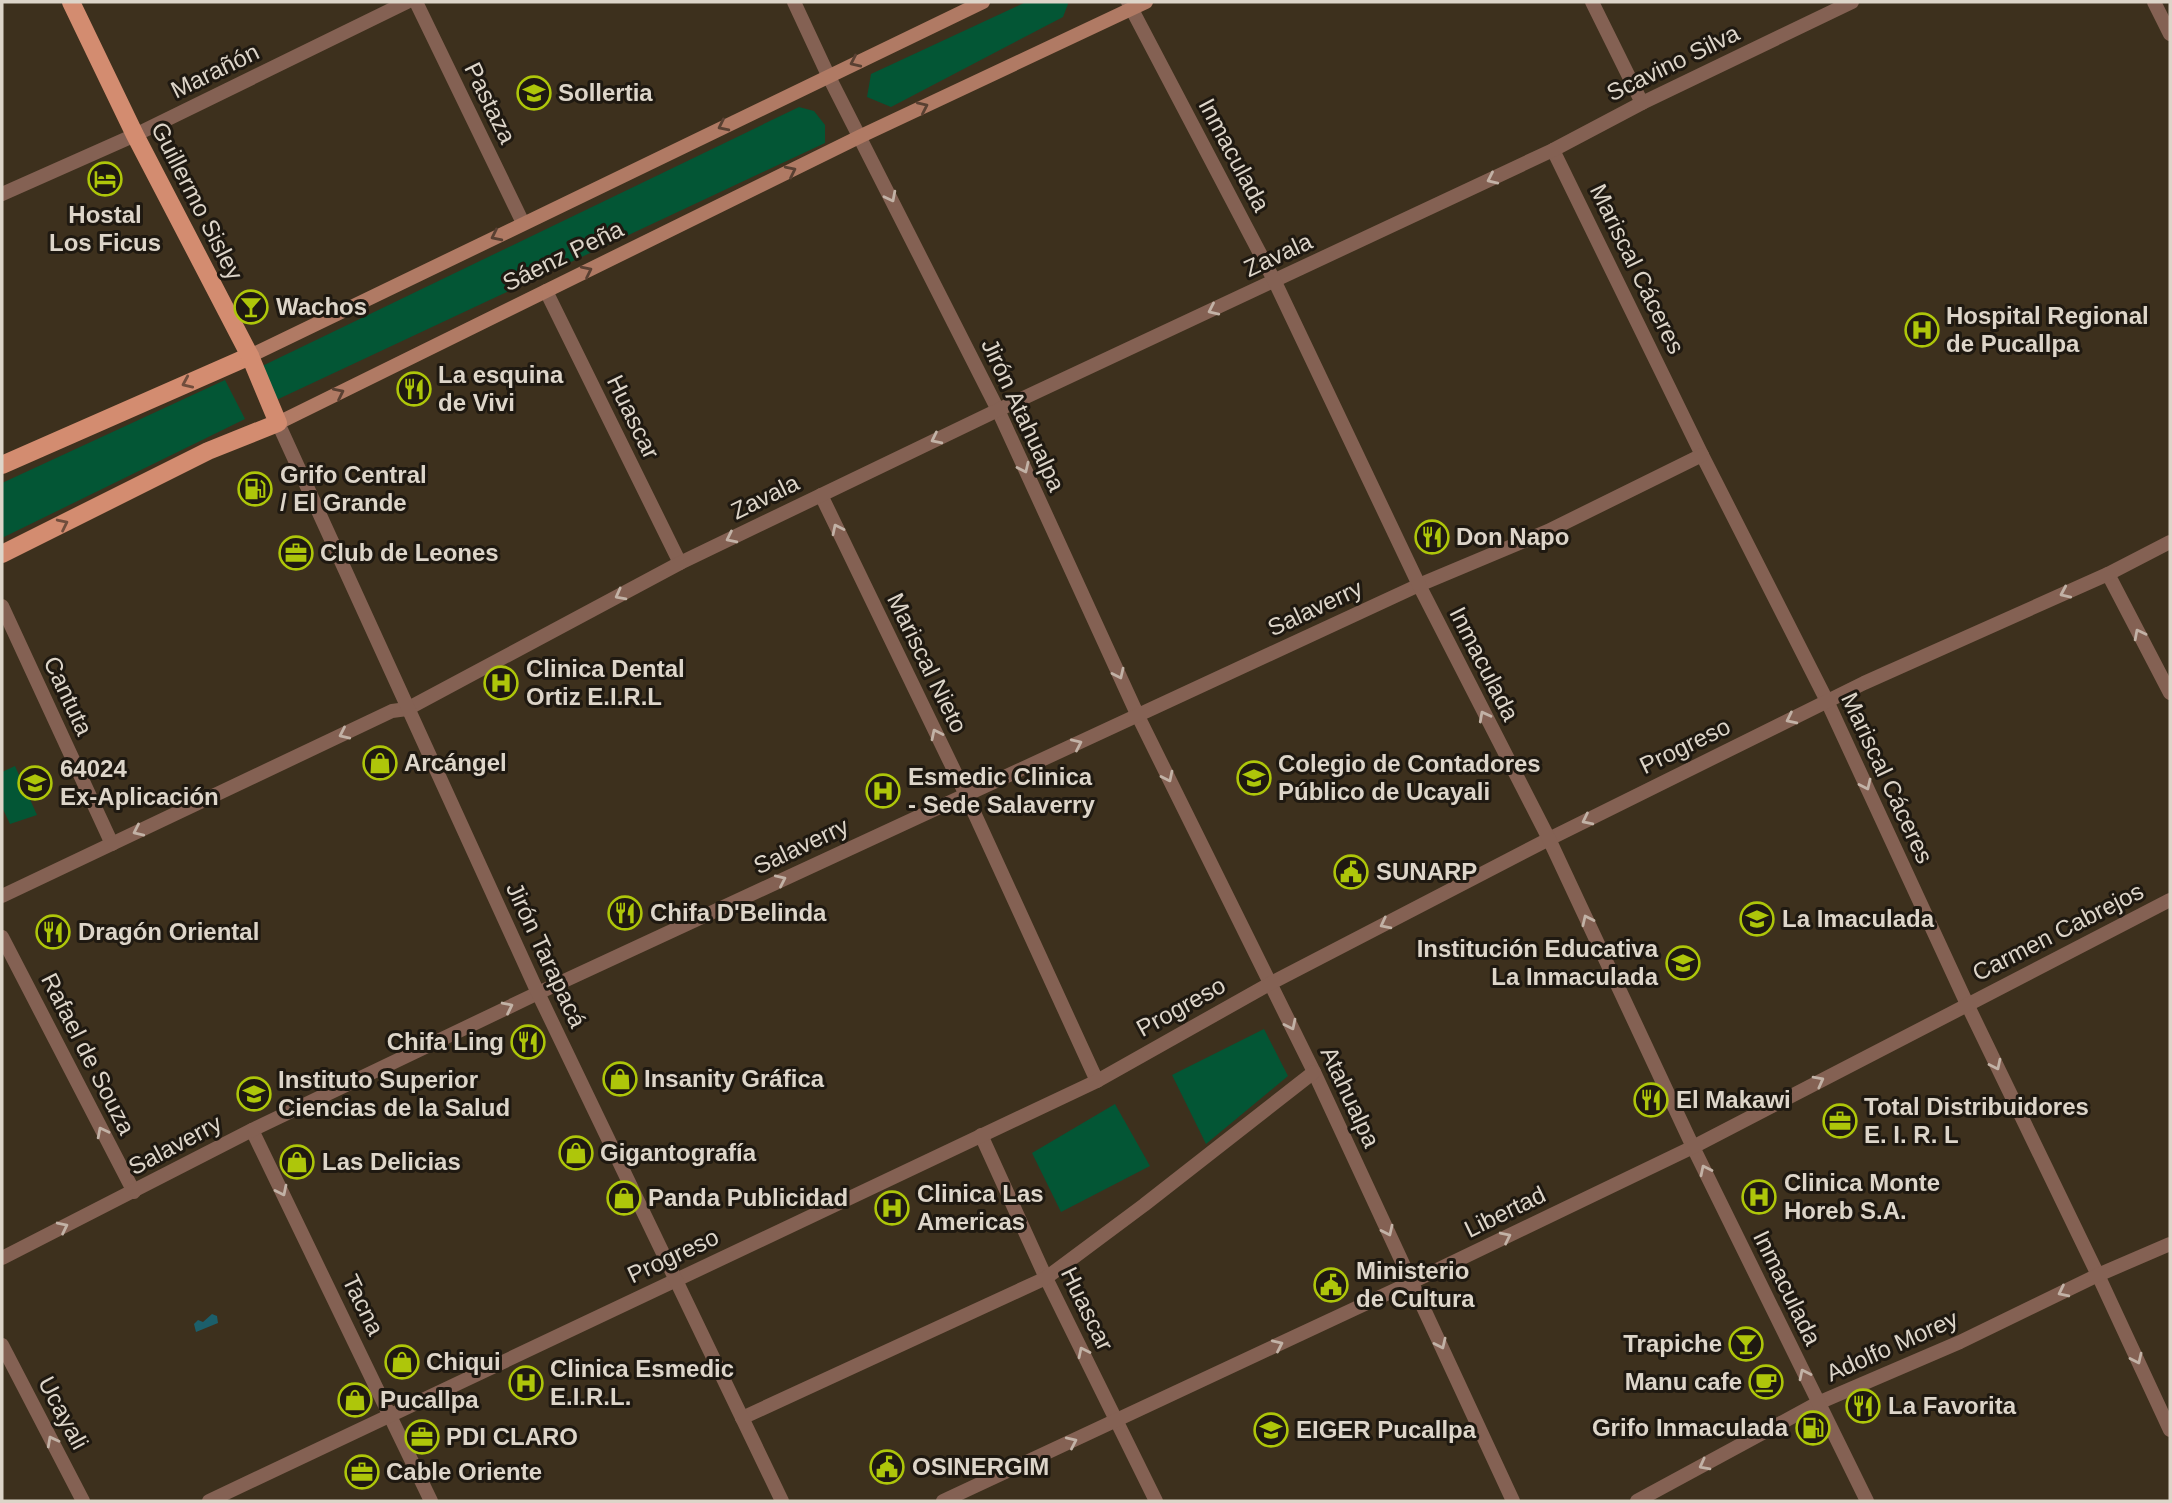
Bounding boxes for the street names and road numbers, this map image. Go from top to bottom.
street label: Scavino Silva [1602,19,1744,106]
street label: Marañón [166,38,263,103]
street label: Pastaza [459,58,522,148]
street label: Inmaculada [1193,94,1276,216]
street label: Guillermo Sisley [146,117,249,284]
street label: Mariscal Cáceres [1585,180,1690,358]
street label: Sáenz Peña [498,214,628,296]
street label: Zavala [1239,227,1317,282]
street label: Jirón Atahualpa [976,334,1071,496]
street label: Huascar [602,371,665,463]
street label: Zavala [726,468,804,524]
street label: Salaverry [1263,574,1366,641]
street label: Mariscal Nieto [882,589,973,737]
street label: Inmaculada [1444,602,1525,726]
street label: Cantuta [38,652,99,740]
street label: Mariscal Cáceres [1836,688,1939,868]
street label: Progreso [1635,712,1734,779]
street label: Salaverry [749,812,852,879]
street label: Carmen Cabrejos [1968,877,2148,986]
street label: Jirón Tarapacá [501,878,592,1032]
street label: Rafael de Souza [36,969,141,1140]
street label: Progreso [1132,971,1230,1042]
street label: Atahualpa [1315,1042,1386,1152]
street label: Salaverry [124,1109,226,1180]
street label: Libertad [1460,1180,1550,1243]
street label: Progreso [623,1223,723,1288]
street label: Inmaculada [1748,1226,1827,1350]
street label: Huascar [1056,1263,1119,1355]
street label: Tacna [337,1270,390,1340]
street label: Adolfo Morey [1822,1304,1962,1387]
street label: Ucayali [33,1372,94,1454]

